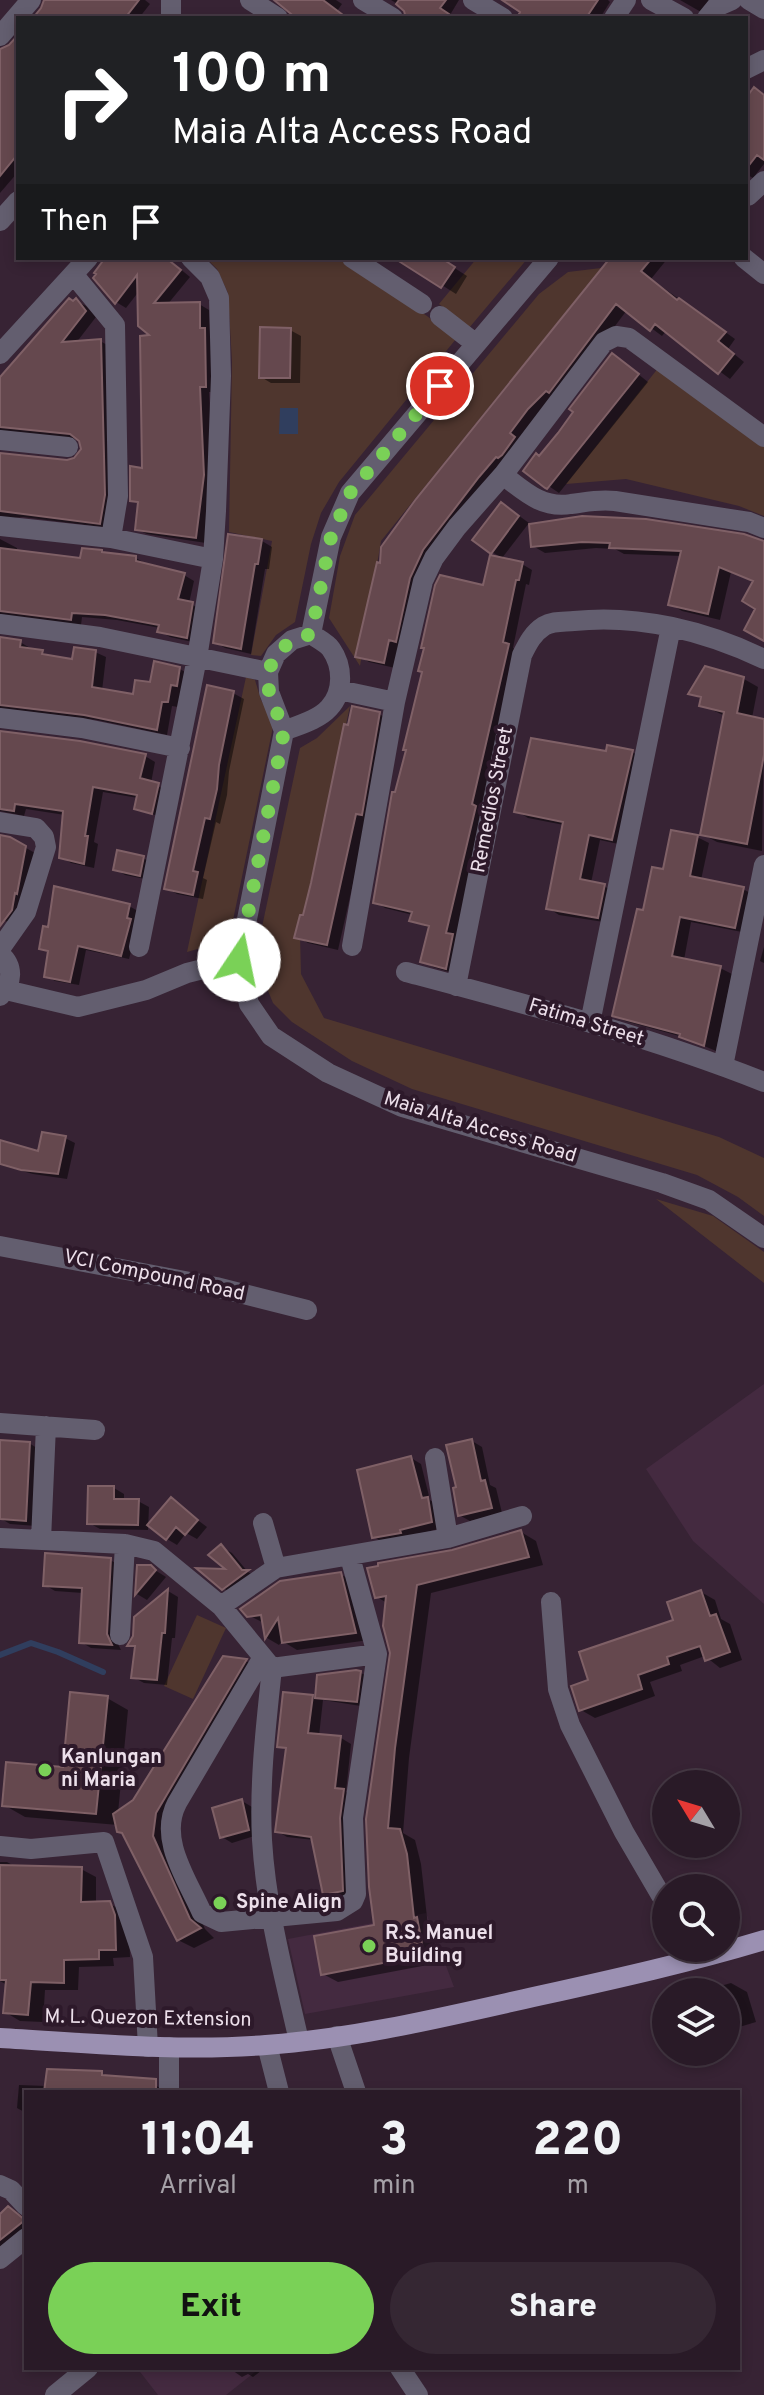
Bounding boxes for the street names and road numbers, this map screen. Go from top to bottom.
street label: Remedios Street [466,725,520,875]
street label: Fatima Street [525,993,647,1053]
street label: Maia Alta Access Road [381,1086,579,1170]
street label: VCI Compound Road [61,1244,247,1308]
street label: M. L. Quezon Extension [44,2004,252,2034]

